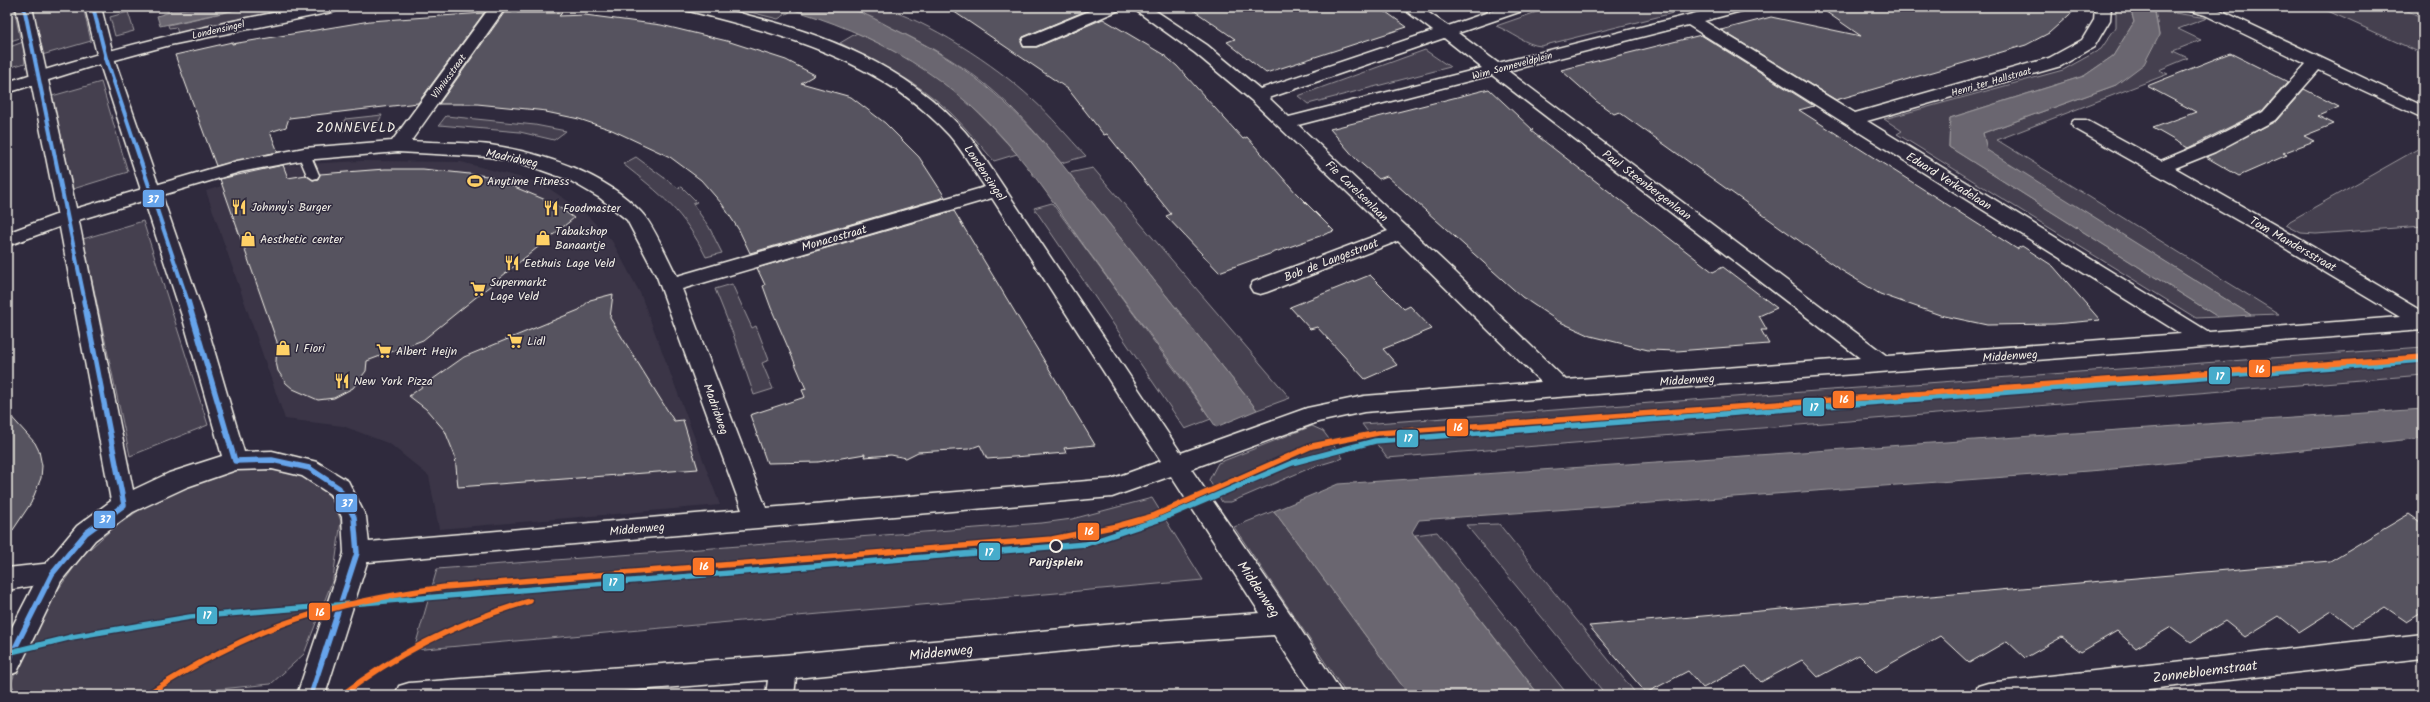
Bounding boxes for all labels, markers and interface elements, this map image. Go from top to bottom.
street label: Londensingel [190,16,247,44]
street label: Wim Sonneveldplein [1470,48,1554,84]
street label: Vilniusstraat [427,51,471,102]
street label: Henri ter Hallstraat [1949,63,2033,101]
district label: ZONNEVELD [316,118,396,139]
street label: Londensingel [959,141,1011,205]
street label: Madridweg [484,144,540,173]
street label: Paul Steenbergenlaan [1598,145,1695,225]
street label: Eduard Verkadelaan [1902,147,1995,215]
street label: Fie Carelsenlaan [1321,156,1393,227]
sports icon: Anytime Fitness [466,172,484,190]
place label: Anytime Fitness [487,172,569,191]
line badge: 37 [142,189,165,208]
text: 37 [146,191,159,209]
restaurant icon: Johnny's Burger [230,198,248,216]
place label: Johnny's Burger [251,198,332,217]
restaurant icon: Foodmaster [542,199,560,217]
place label: Foodmaster [563,199,621,218]
street label: Tom Mandersstraat [2246,212,2340,277]
street label: Monacostraat [799,220,869,257]
place label: Tabakshop Banaantje [555,222,608,255]
shop icon: Tabakshop Banaantje [534,229,552,247]
shop icon: Aesthetic center [239,230,257,248]
place label: Aesthetic center [260,230,344,249]
street label: Bob de Langestraat [1281,234,1381,287]
restaurant icon: Eethuis Lage Veld [503,254,521,272]
place label: Eethuis Lage Veld [524,254,616,273]
place label: Supermarkt Lage Veld [490,273,547,306]
supermarket icon: Supermarkt Lage Veld [469,280,487,298]
supermarket icon: Lidl [506,332,524,350]
place label: Lidl [527,332,545,351]
shop icon: I Fiori [274,339,292,357]
place label: I Fiori [295,339,326,358]
supermarket icon: Albert Heijn [375,342,393,360]
place label: Albert Heijn [396,342,457,361]
street label: Middenweg [1982,345,2039,368]
line badge: 16 [2248,359,2271,378]
text: 16 [2255,361,2265,379]
line badge: 17 [2208,366,2231,385]
text: 17 [2216,368,2225,386]
street label: Middenweg [1659,369,1716,392]
restaurant icon: New York Pizza [333,372,351,390]
place label: New York Pizza [354,372,433,391]
street label: Madridweg [698,381,734,438]
line badge: 16 [1832,390,1855,409]
text: 16 [1839,391,1849,409]
line badge: 17 [1802,397,1825,417]
text: 17 [1810,399,1819,417]
line badge: 16 [1446,418,1469,437]
text: 16 [1453,419,1463,437]
line badge: 17 [1396,429,1419,448]
text: 17 [1404,430,1413,448]
line badge: 37 [335,493,358,513]
text: 37 [340,495,353,513]
line badge: 37 [93,510,116,529]
text: 37 [98,511,111,529]
street label: Middenweg [609,518,666,541]
line badge: 16 [1077,522,1100,541]
text: 16 [1084,523,1094,541]
marker: Parijsplein [1049,539,1063,553]
line badge: 17 [978,542,1001,561]
text: 17 [985,544,994,562]
place label: Parijsplein [1029,553,1083,572]
line badge: 16 [692,557,715,576]
street label: Middenweg [1231,557,1285,622]
text: 16 [699,558,709,576]
line badge: 17 [602,573,625,592]
text: 17 [609,574,618,592]
line badge: 16 [308,602,331,621]
text: 16 [315,604,325,622]
line badge: 17 [196,606,218,625]
text: 17 [203,607,212,625]
street label: Middenweg [908,639,974,667]
street label: Zonnebloemstraat [2151,655,2259,689]

